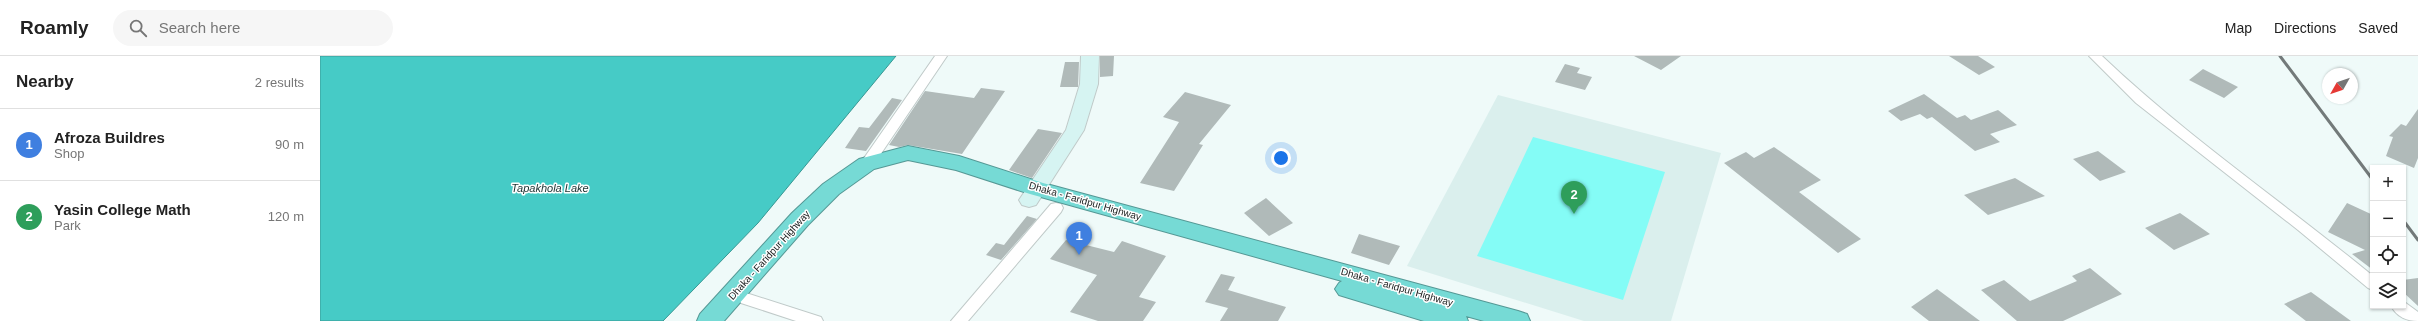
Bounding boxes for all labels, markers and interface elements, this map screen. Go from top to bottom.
search box [113,10,393,46]
text: Roamly [20,17,89,38]
icon: search [127,17,149,39]
text: Search here [159,19,240,36]
text: Map [2225,20,2252,36]
text: Directions [2274,20,2336,36]
text: Saved [2358,20,2398,36]
north arrow [2322,68,2358,104]
text: Nearby [16,72,74,91]
text: 2 results [255,75,304,90]
text: Afroza Buildres [54,129,165,146]
text: 1 [25,137,33,152]
text: 90 m [275,137,304,152]
text: Shop [54,146,84,161]
your location [1271,148,1291,168]
map controls [2370,165,2406,309]
button: + [2370,165,2406,201]
street label: Dhaka - Faridpur Highway [1028,180,1142,222]
pin: 2 [1561,181,1587,214]
water label: Tapakhola Lake [511,182,589,194]
text: Yasin College Math [54,201,191,218]
button: − [2370,201,2406,237]
street label: Dhaka - Faridpur Highway [726,208,812,302]
text: 2 [25,209,33,224]
text: 120 m [268,209,304,224]
text: Park [54,218,81,233]
pin: 1 [1066,222,1092,255]
button: locate [2370,237,2406,273]
street label: Dhaka - Faridpur Highway [1340,266,1454,308]
button: layers [2370,273,2406,309]

